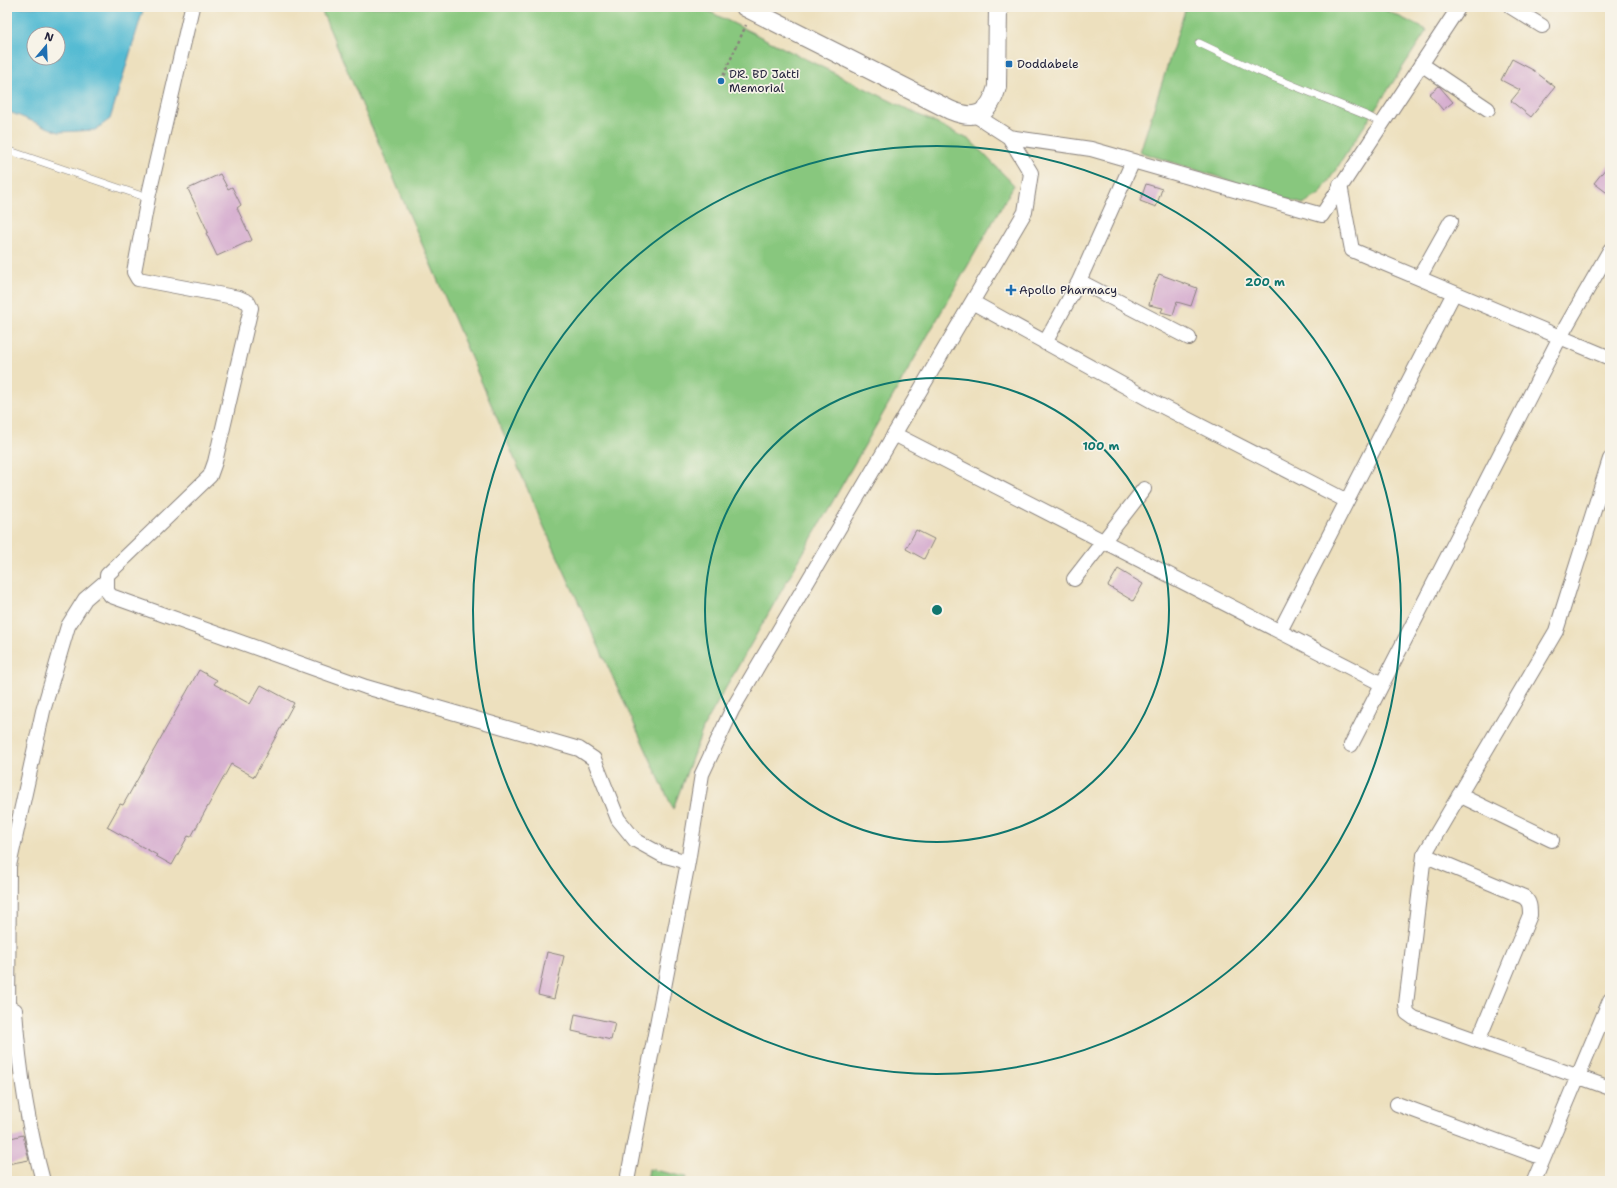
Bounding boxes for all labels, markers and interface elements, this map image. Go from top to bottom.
north arrow [26,26,66,66]
text: N [43,29,56,46]
place label: Doddabele [1017,56,1079,72]
marker: Doddabele [1004,59,1014,69]
place label: DR. BD Jatti Memorial [729,66,799,96]
marker: DR. BD Jatti Memorial [716,76,726,86]
text: 200 m [1245,274,1285,290]
place label: Apollo Pharmacy [1019,282,1117,298]
marker: Apollo Pharmacy [1006,285,1016,295]
text: 100 m [1083,438,1120,454]
centre of rings [930,603,944,617]

